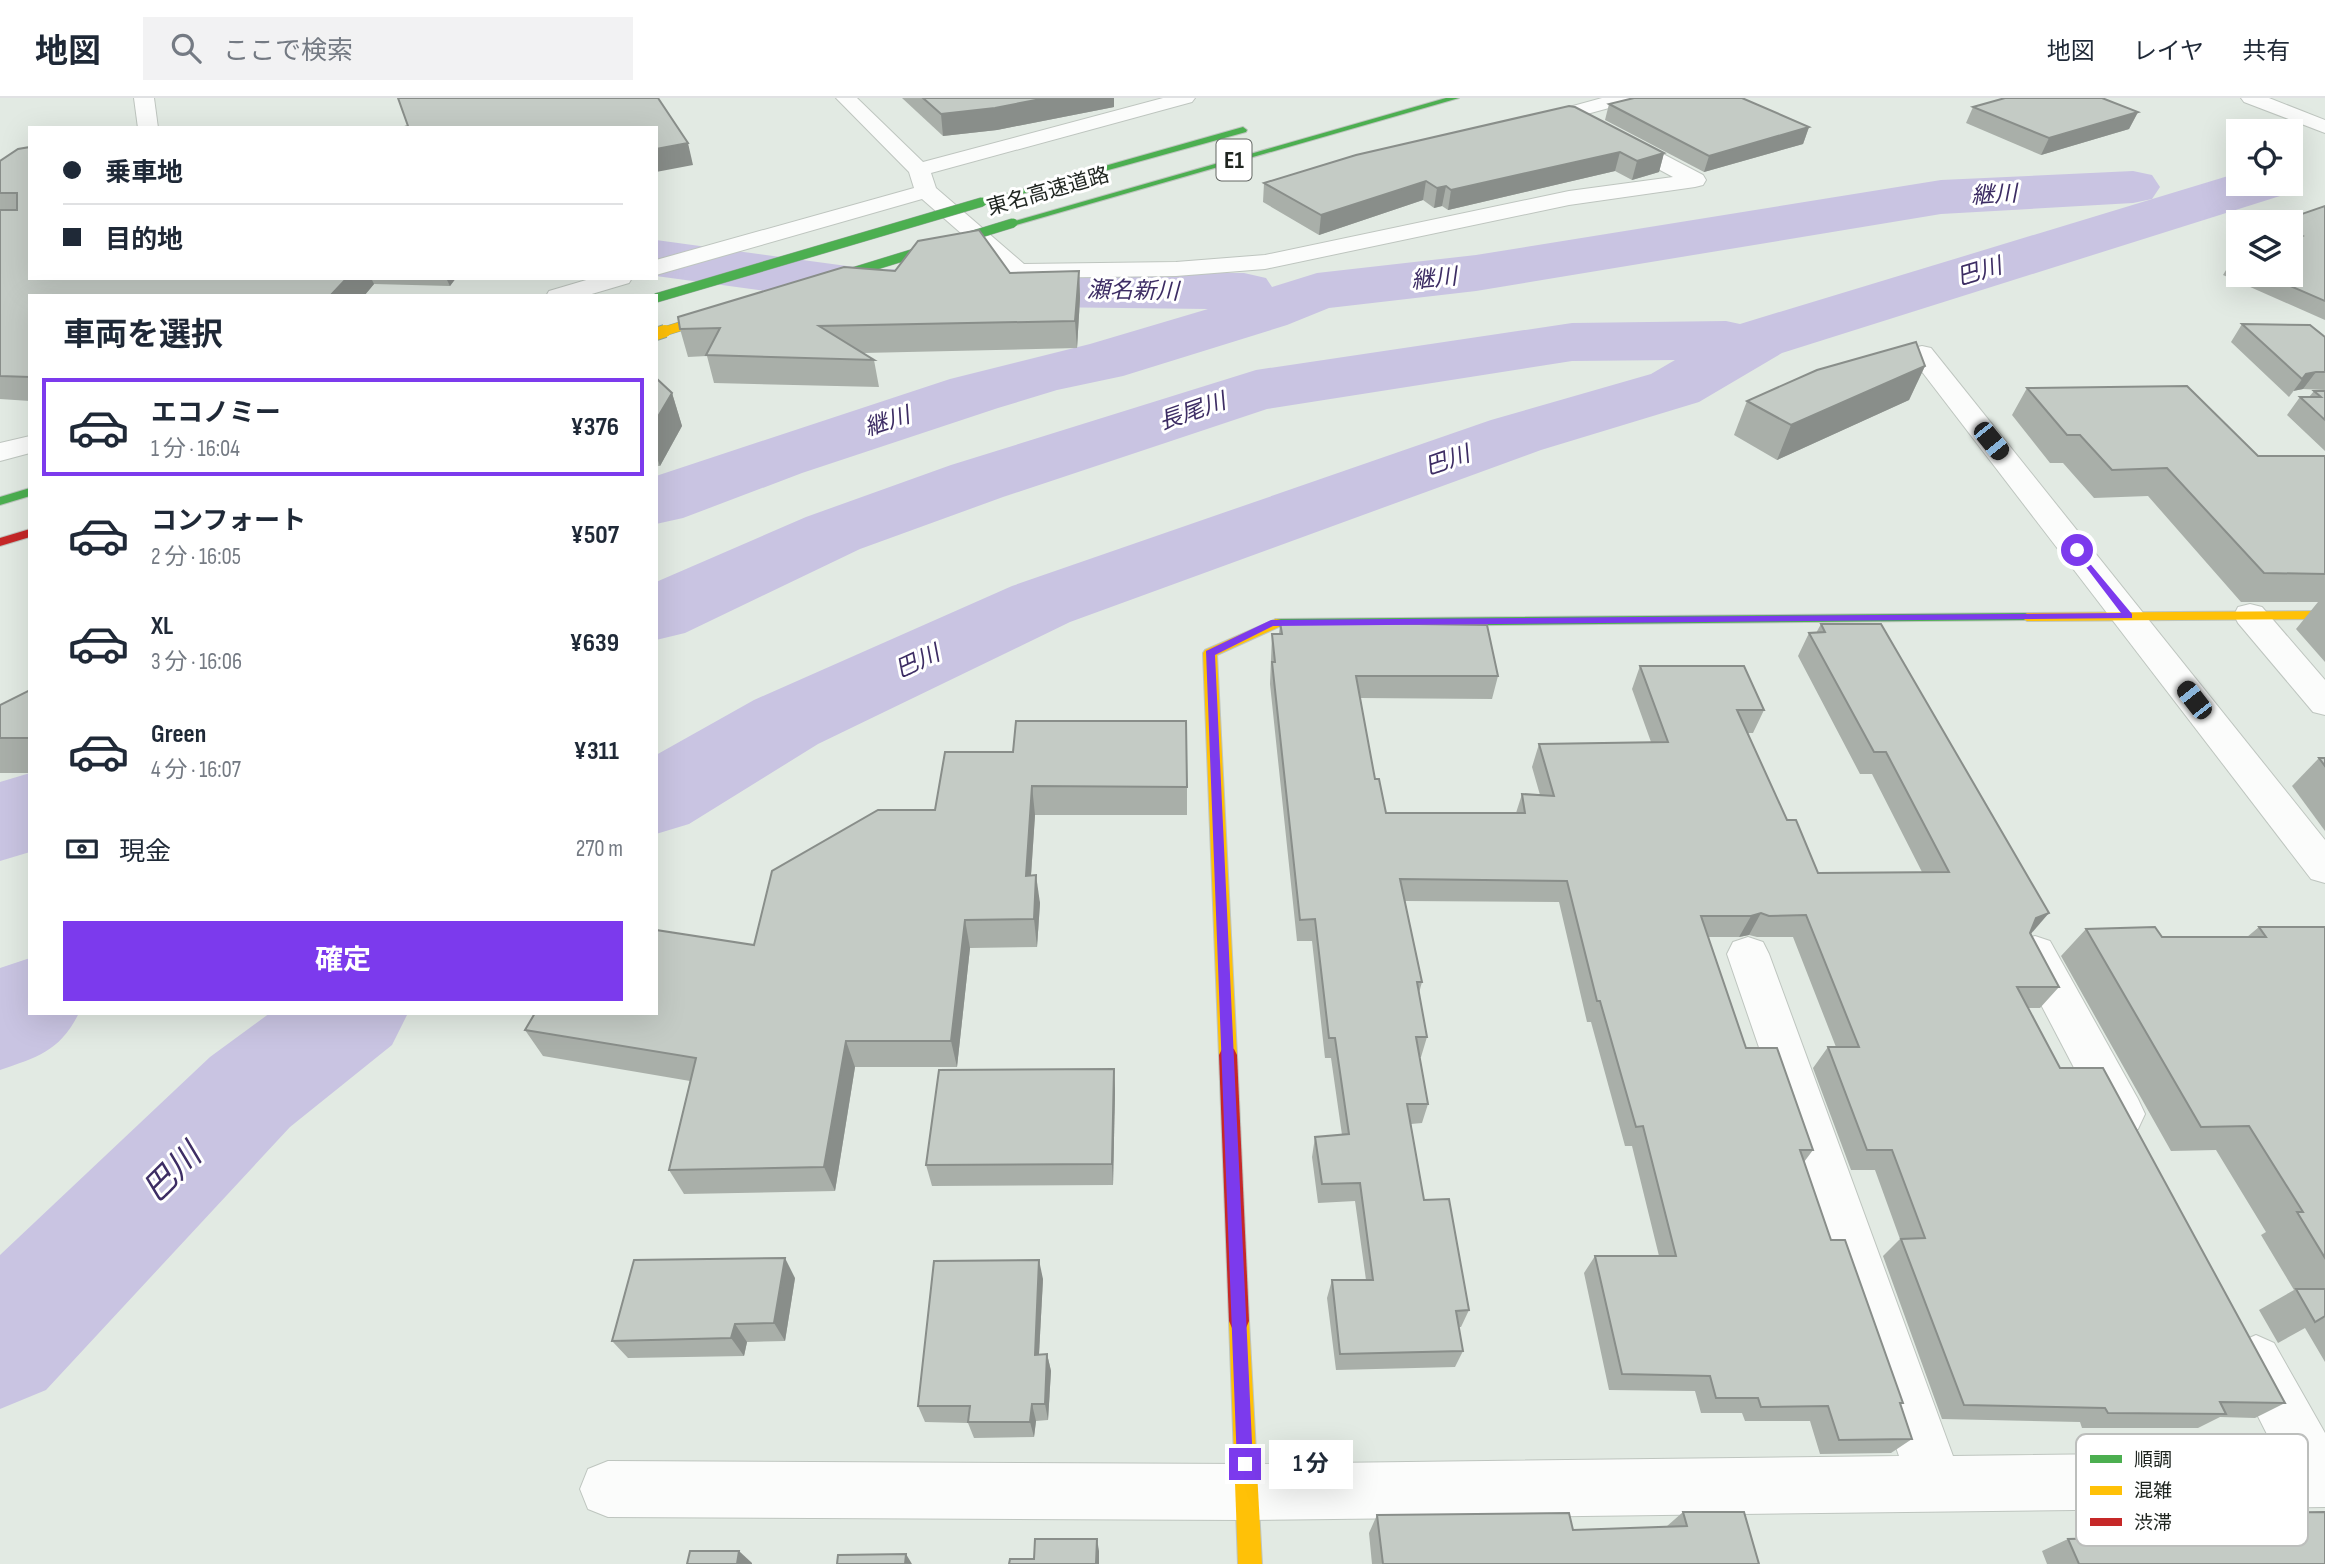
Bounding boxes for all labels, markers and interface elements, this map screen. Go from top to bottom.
search box [143,17,633,80]
icon: search [167,29,205,67]
text: 地図 [35,32,101,72]
text: ここで検索 [223,36,353,67]
text: 地図 [2047,37,2095,66]
text: レイヤ [2133,37,2204,66]
text: 共有 [2242,37,2290,66]
map controls [2226,119,2303,287]
button: locate [2226,119,2303,196]
road number: E1 [1216,140,1252,180]
text: 乗車地 [105,158,183,189]
street label: 東名高速道路 [984,162,1112,221]
water label: 継川 [1970,180,2021,210]
button: layers [2226,210,2303,287]
text: 目的地 [105,225,183,256]
water label: 巴川 [1953,251,2008,292]
water label: 継川 [1410,262,1461,295]
water label: 瀬名新川 [1087,276,1182,306]
text: 車両を選択 [63,316,223,355]
water label: 長尾川 [1155,386,1232,436]
icon: car [67,396,130,459]
text: エコノミー [151,398,281,429]
water label: 継川 [861,401,916,442]
text: ¥376 [570,412,619,443]
car [1970,418,2013,464]
text: 1 分 · 16:04 [151,435,240,463]
water label: 巴川 [1421,439,1476,482]
icon: car [67,504,130,567]
text: コンフォート [151,506,306,537]
text: ¥507 [571,520,619,551]
route start [2061,534,2093,566]
text: 2 分 · 16:05 [151,543,241,571]
text: XL [151,611,173,642]
icon: car [67,612,130,675]
text: ¥639 [569,628,619,659]
water label: 巴川 [891,638,947,684]
text: 3 分 · 16:06 [151,648,242,676]
car [2173,677,2216,723]
text: Green [151,719,206,750]
icon: car [67,720,130,783]
text: ¥311 [574,736,619,767]
text: 4 分 · 16:07 [151,756,241,784]
icon: cash [63,830,101,868]
text: 270 m [576,835,623,863]
text: 現金 [119,837,171,868]
button: 確定 [63,921,623,1001]
water label: 巴川 [135,1134,212,1211]
legend [2076,1434,2308,1546]
callout: 1 分 [1270,1440,1354,1488]
route end [1229,1448,1261,1480]
text: 順調 [2134,1449,2172,1472]
text: 1 分 [1293,1450,1329,1478]
text: 混雑 [2134,1480,2172,1503]
text: 渋滞 [2134,1512,2172,1535]

